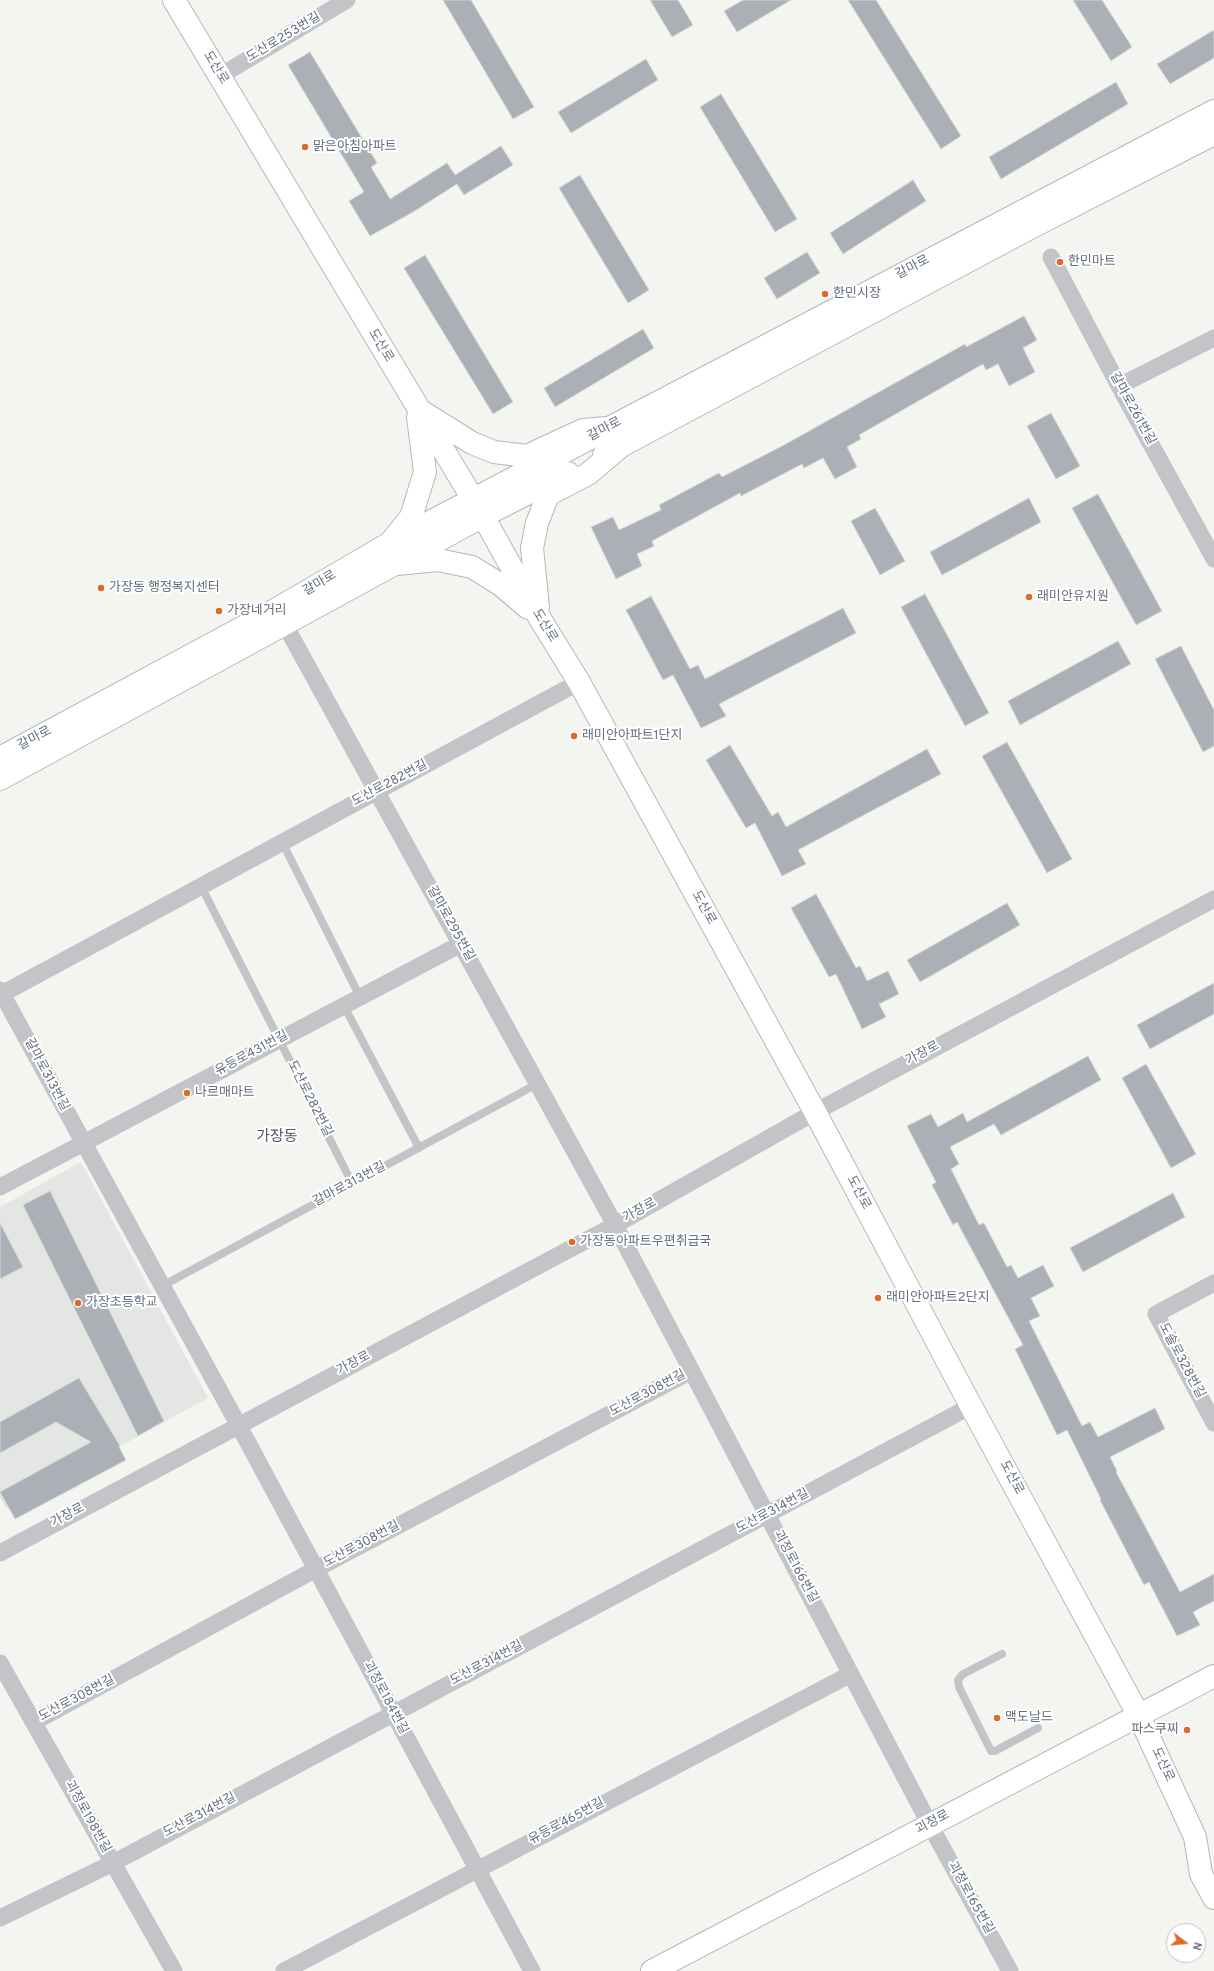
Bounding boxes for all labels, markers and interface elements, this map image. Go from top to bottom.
street label: 도산로253번길 [244,10,324,66]
street label: 도산로 [199,49,231,87]
place label: 맑은아침아파트 [313,139,397,155]
marker: 맑은아침아파트 [300,142,310,152]
street label: 갈마로 [893,253,933,283]
place label: 한민마트 [1068,254,1116,270]
marker: 한민마트 [1055,257,1065,267]
place label: 한민시장 [833,286,881,302]
marker: 한민시장 [820,289,830,299]
street label: 도산로 [364,327,396,365]
street label: 갈마로261번길 [1106,370,1158,448]
street label: 갈마로 [585,415,625,445]
street label: 갈마로 [301,568,339,600]
place label: 가장동 행정복지센터 [109,580,220,596]
marker: 가장동 행정복지센터 [96,583,106,593]
place label: 래미안유치원 [1037,589,1109,605]
marker: 래미안유치원 [1024,592,1034,602]
place label: 가장네거리 [227,603,287,619]
marker: 가장네거리 [214,606,224,616]
street label: 도산로 [528,607,560,645]
street label: 갈마로 [15,724,55,754]
place label: 래미안아파트1단지 [582,728,683,744]
marker: 래미안아파트1단지 [569,731,579,741]
street label: 도산로282번길 [350,758,430,810]
street label: 갈마로295번길 [423,884,477,964]
street label: 도산로 [687,889,719,927]
street label: 유등로431번길 [213,1028,291,1080]
street label: 갈마로313번길 [20,1036,72,1114]
street label: 가장로 [903,1039,943,1069]
street label: 도산로282번길 [283,1058,335,1140]
place label: 나르매마트 [195,1085,255,1101]
marker: 나르매마트 [182,1088,192,1098]
district label: 가장동 [256,1129,298,1147]
street label: 갈마로313번길 [311,1159,389,1211]
street label: 도산로 [843,1173,873,1213]
street label: 가장로 [621,1195,659,1227]
place label: 가장동아파트우편취급국 [580,1234,712,1250]
marker: 가장동아파트우편취급국 [567,1237,577,1247]
place label: 래미안아파트2단지 [886,1290,990,1306]
marker: 래미안아파트2단지 [873,1293,883,1303]
place label: 가장초등학교 [86,1295,158,1311]
marker: 가장초등학교 [73,1298,83,1308]
street label: 도솔로328번길 [1155,1321,1207,1401]
street label: 가장로 [334,1349,374,1379]
street label: 도산로308번길 [607,1367,689,1421]
street label: 도산로 [996,1458,1026,1498]
street label: 도산로314번길 [734,1486,812,1538]
street label: 가장로 [48,1501,88,1531]
street label: 도산로308번길 [321,1518,403,1572]
street label: 괴정로166번길 [769,1528,821,1606]
street label: 도산로314번길 [448,1638,526,1690]
street label: 괴정로184번길 [359,1659,411,1737]
street label: 도산로308번길 [36,1672,118,1726]
place label: 맥도날드 [1005,1710,1053,1726]
marker: 맥도날드 [992,1713,1002,1723]
place label: 파스쿠찌 [1131,1722,1179,1738]
marker: 파스쿠찌 [1182,1725,1192,1735]
street label: 도산로 [1147,1745,1177,1785]
street label: 괴정로198번길 [61,1778,113,1856]
street label: 도산로314번길 [161,1790,239,1842]
street label: 유등로465번길 [526,1795,608,1849]
street label: 괴정로 [913,1808,953,1838]
street label: 괴정로165번길 [944,1859,996,1937]
north arrow [1166,1923,1206,1963]
text: N [1189,1940,1204,1952]

